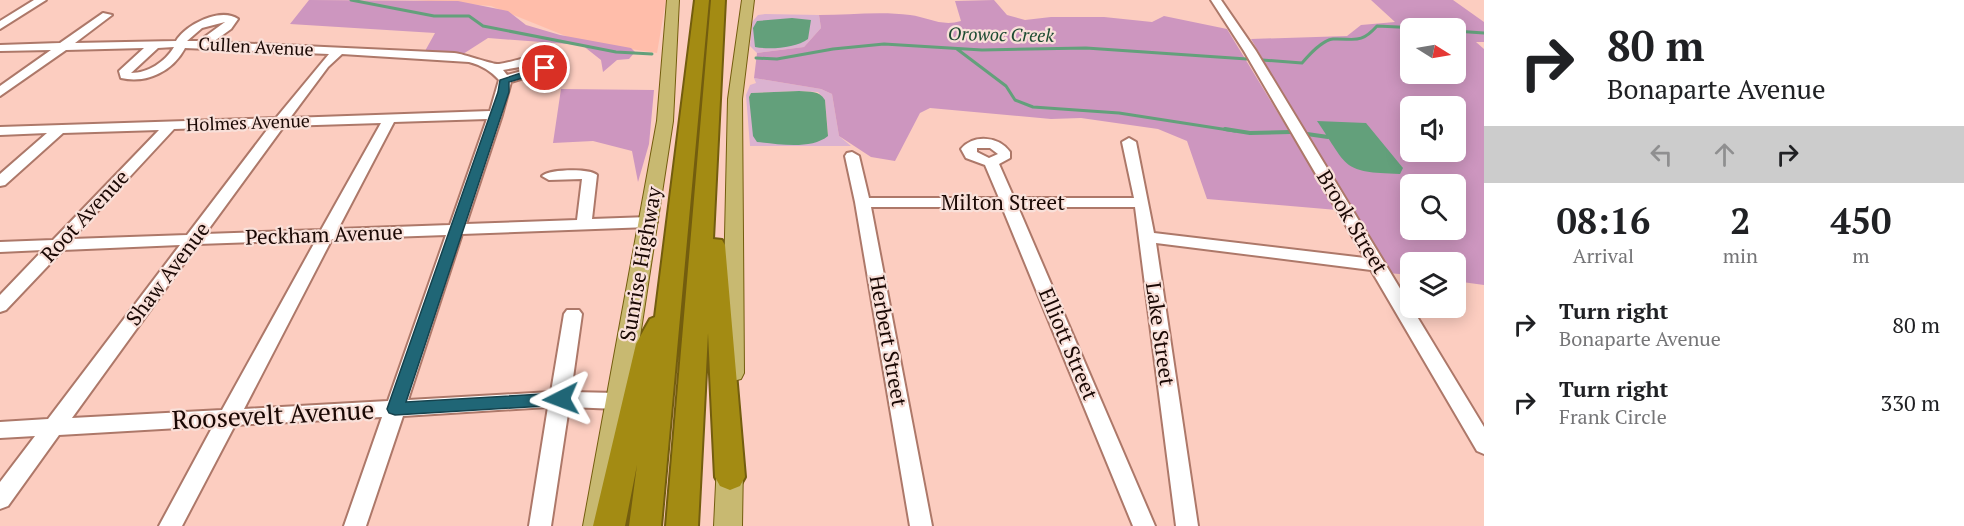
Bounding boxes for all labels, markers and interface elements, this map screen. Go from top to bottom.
text: 80 m [1607,17,1705,73]
north arrow [1400,18,1466,84]
map controls [1400,18,1466,318]
water label: Orowoc Creek [948,21,1055,47]
icon: right [1508,24,1586,102]
street label: Cullen Avenue [198,31,314,61]
pin [519,42,570,93]
icon: arrive [528,51,561,84]
text: Bonaparte Avenue [1607,71,1826,107]
button: sound [1400,96,1466,162]
street label: Holmes Avenue [186,108,310,136]
icon: left [1645,138,1678,171]
icon: ahead [1708,138,1741,171]
icon: right [1771,138,1804,171]
street label: Root Avenue [34,163,134,268]
street label: Brook Street [1311,164,1395,279]
button: search [1400,174,1466,240]
street label: Sunrise Highway [613,184,667,343]
street label: Milton Street [941,188,1065,216]
text: 08:16 [1557,197,1650,244]
text: 2 [1730,197,1751,244]
text: 450 [1830,197,1891,244]
street label: Shaw Avenue [119,216,215,331]
street label: Peckham Avenue [245,217,403,251]
text: Arrival [1573,242,1634,269]
text: min [1723,242,1758,269]
text: m [1852,242,1870,269]
button: layers [1400,252,1466,318]
street label: Herbert Street [864,273,914,409]
street label: Lake Street [1140,280,1182,388]
street label: Elliott Street [1033,283,1105,404]
text: Turn right [1559,296,1668,325]
icon: right [1508,308,1541,341]
text: 80 m [1892,310,1940,339]
text: Bonaparte Avenue [1559,325,1721,352]
position arrow [529,367,593,431]
text: Turn right [1559,374,1668,403]
icon: right [1508,386,1541,419]
text: 330 m [1880,388,1940,417]
street label: Roosevelt Avenue [171,392,375,436]
text: Frank Circle [1559,403,1667,430]

